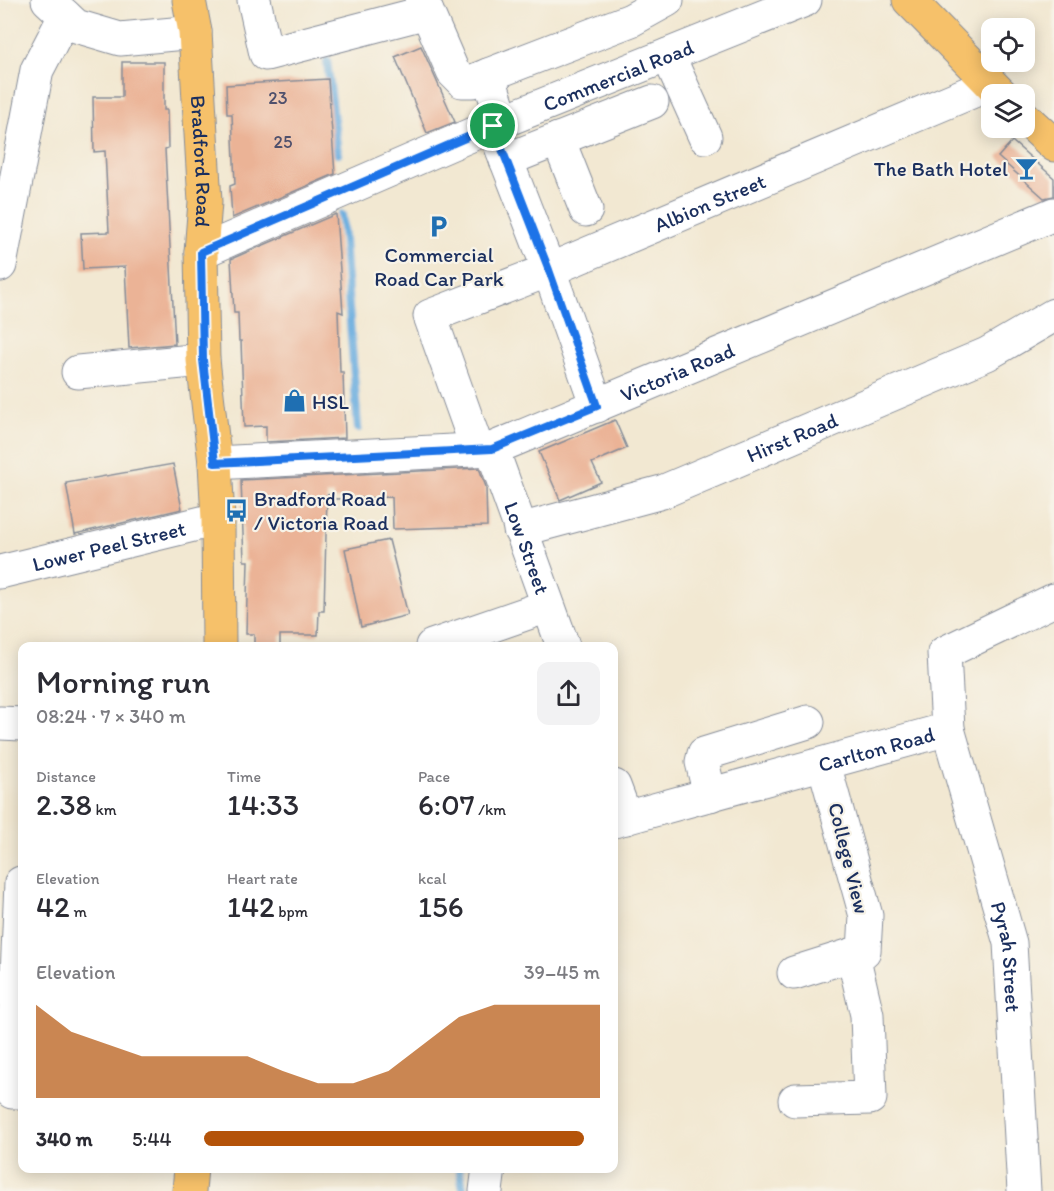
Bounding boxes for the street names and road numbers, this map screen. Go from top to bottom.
street label: Commercial Road [539,33,697,116]
street label: Bradford Road [186,94,218,229]
street label: Albion Street [650,168,769,237]
street label: Victoria Road [616,336,738,407]
street label: Hirst Road [742,406,841,467]
street label: Low Street [499,498,556,597]
street label: Lower Peel Street [30,515,188,576]
street label: Carlton Road [815,721,937,777]
street label: College View [823,800,875,916]
street label: Pyrah Street [986,898,1026,1013]

